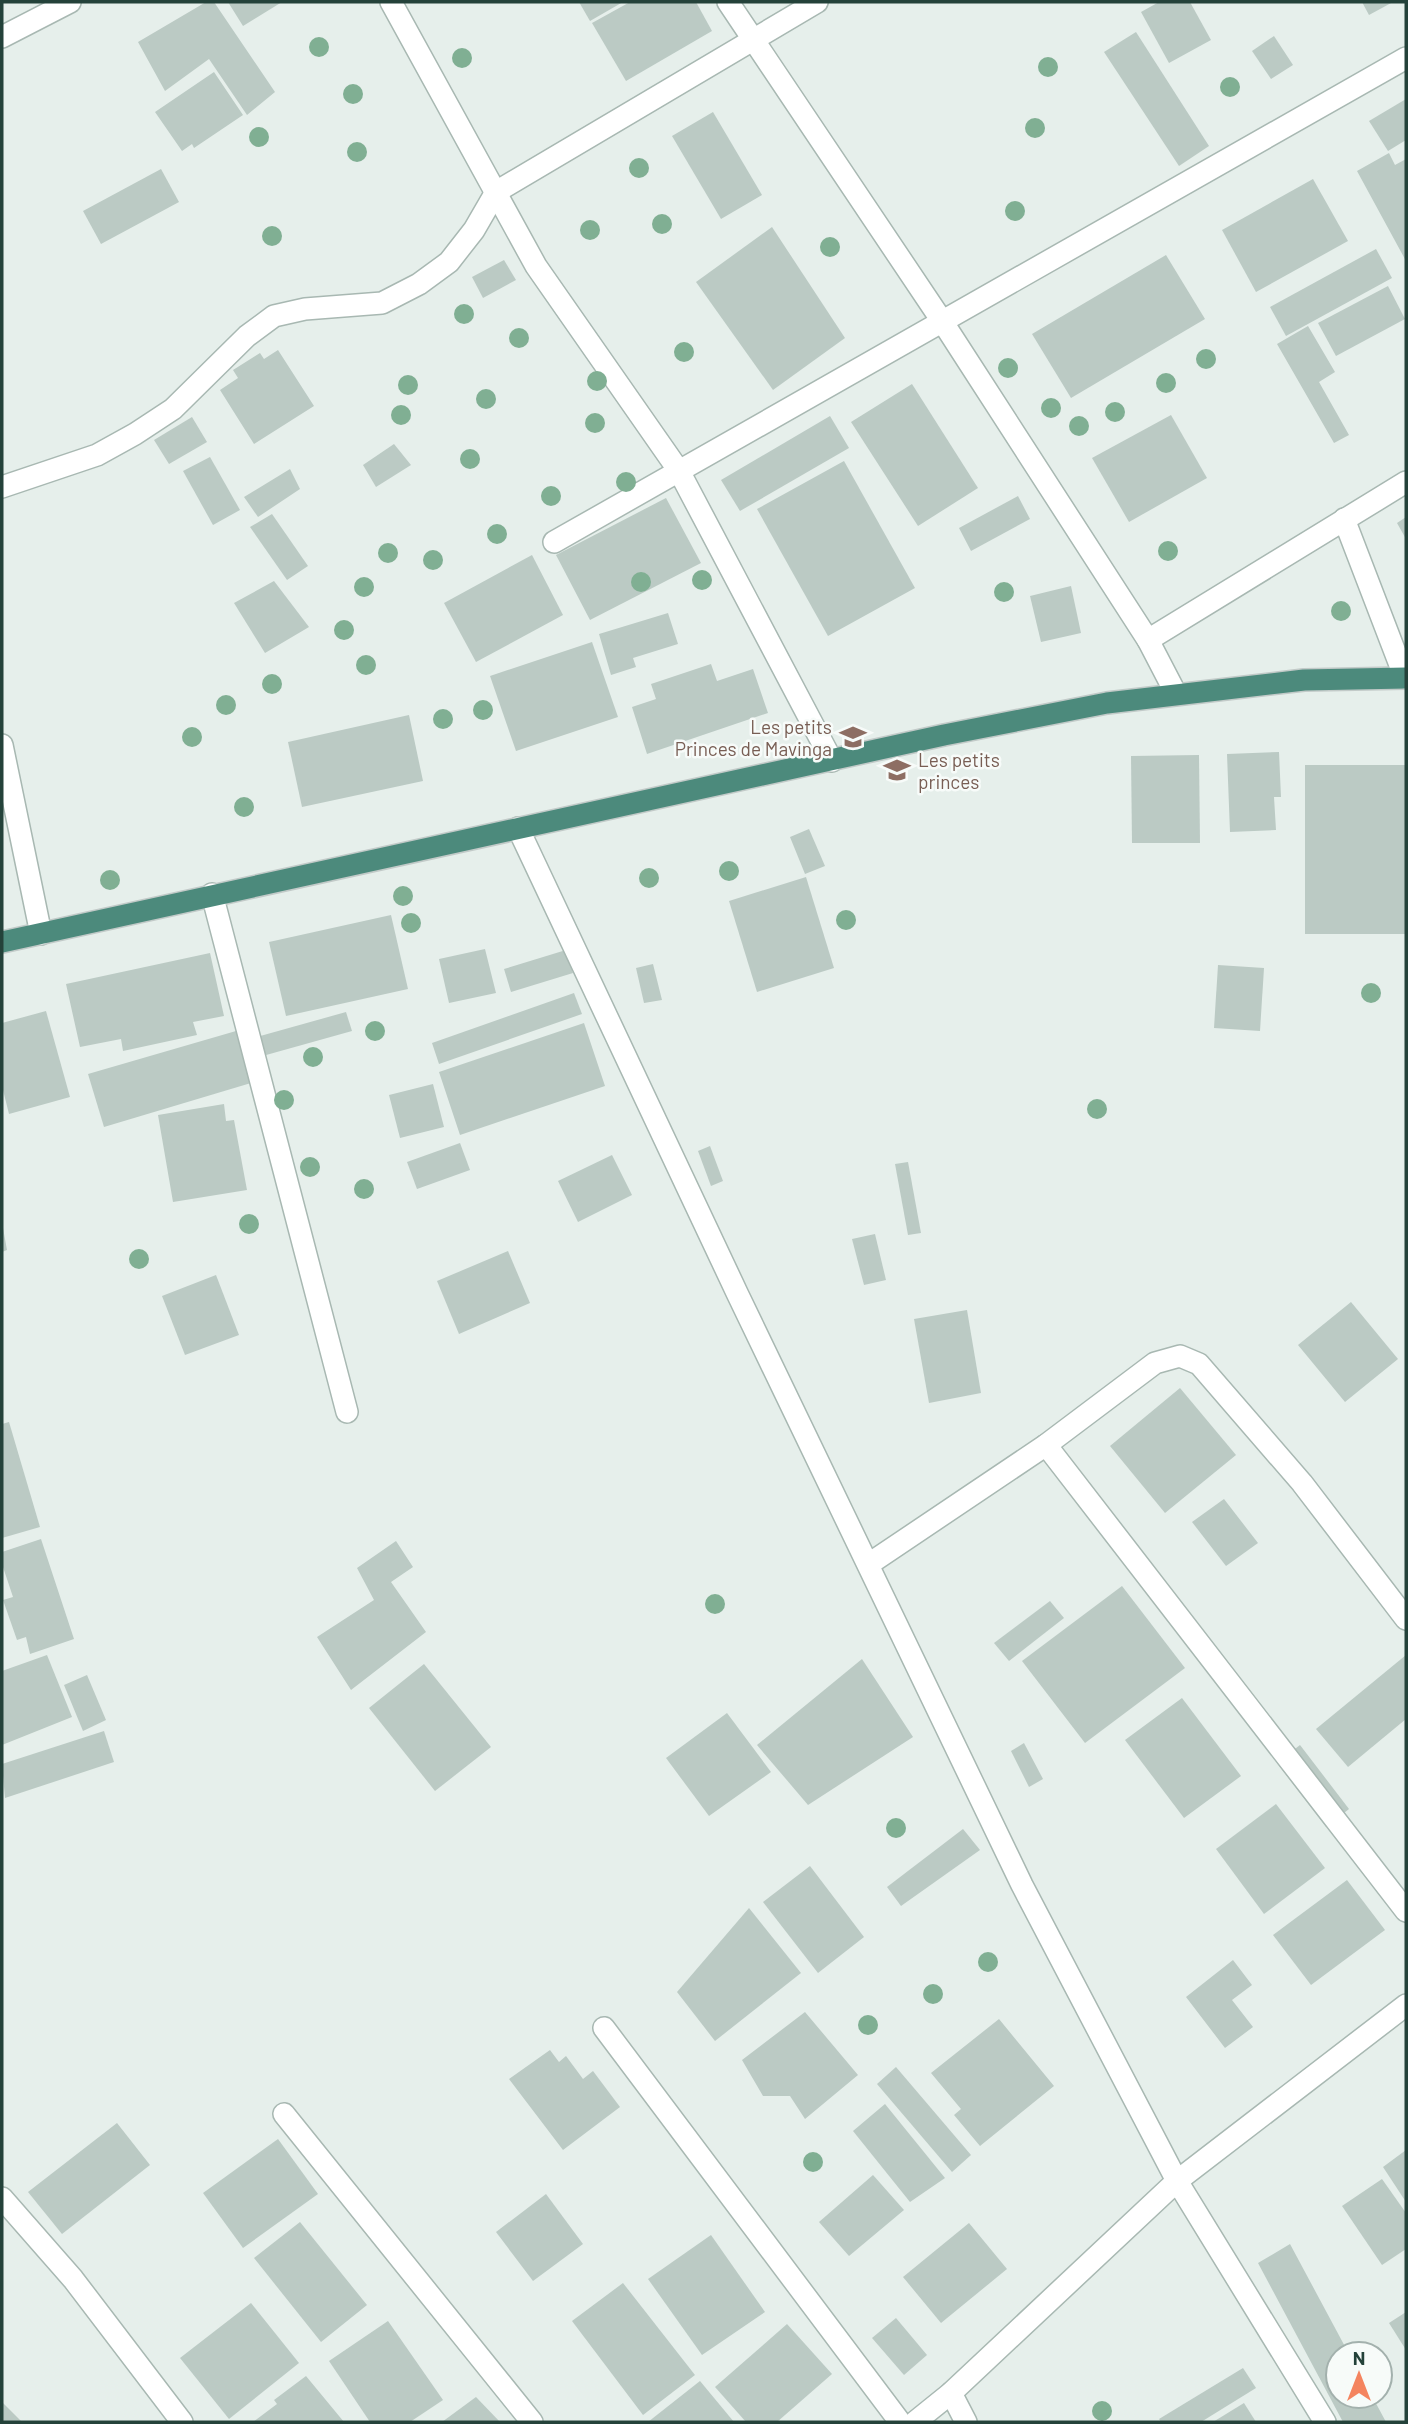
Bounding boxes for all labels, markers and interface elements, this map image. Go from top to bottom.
place label: Les petits Princes de Mavinga [675,715,832,760]
school or university icon: Les petits Princes de Mavinga [838,722,868,752]
place label: Les petits princes [918,748,1000,793]
school or university icon: Les petits princes [882,755,912,785]
north arrow [1324,2340,1394,2410]
text: N [1353,2346,1365,2369]

